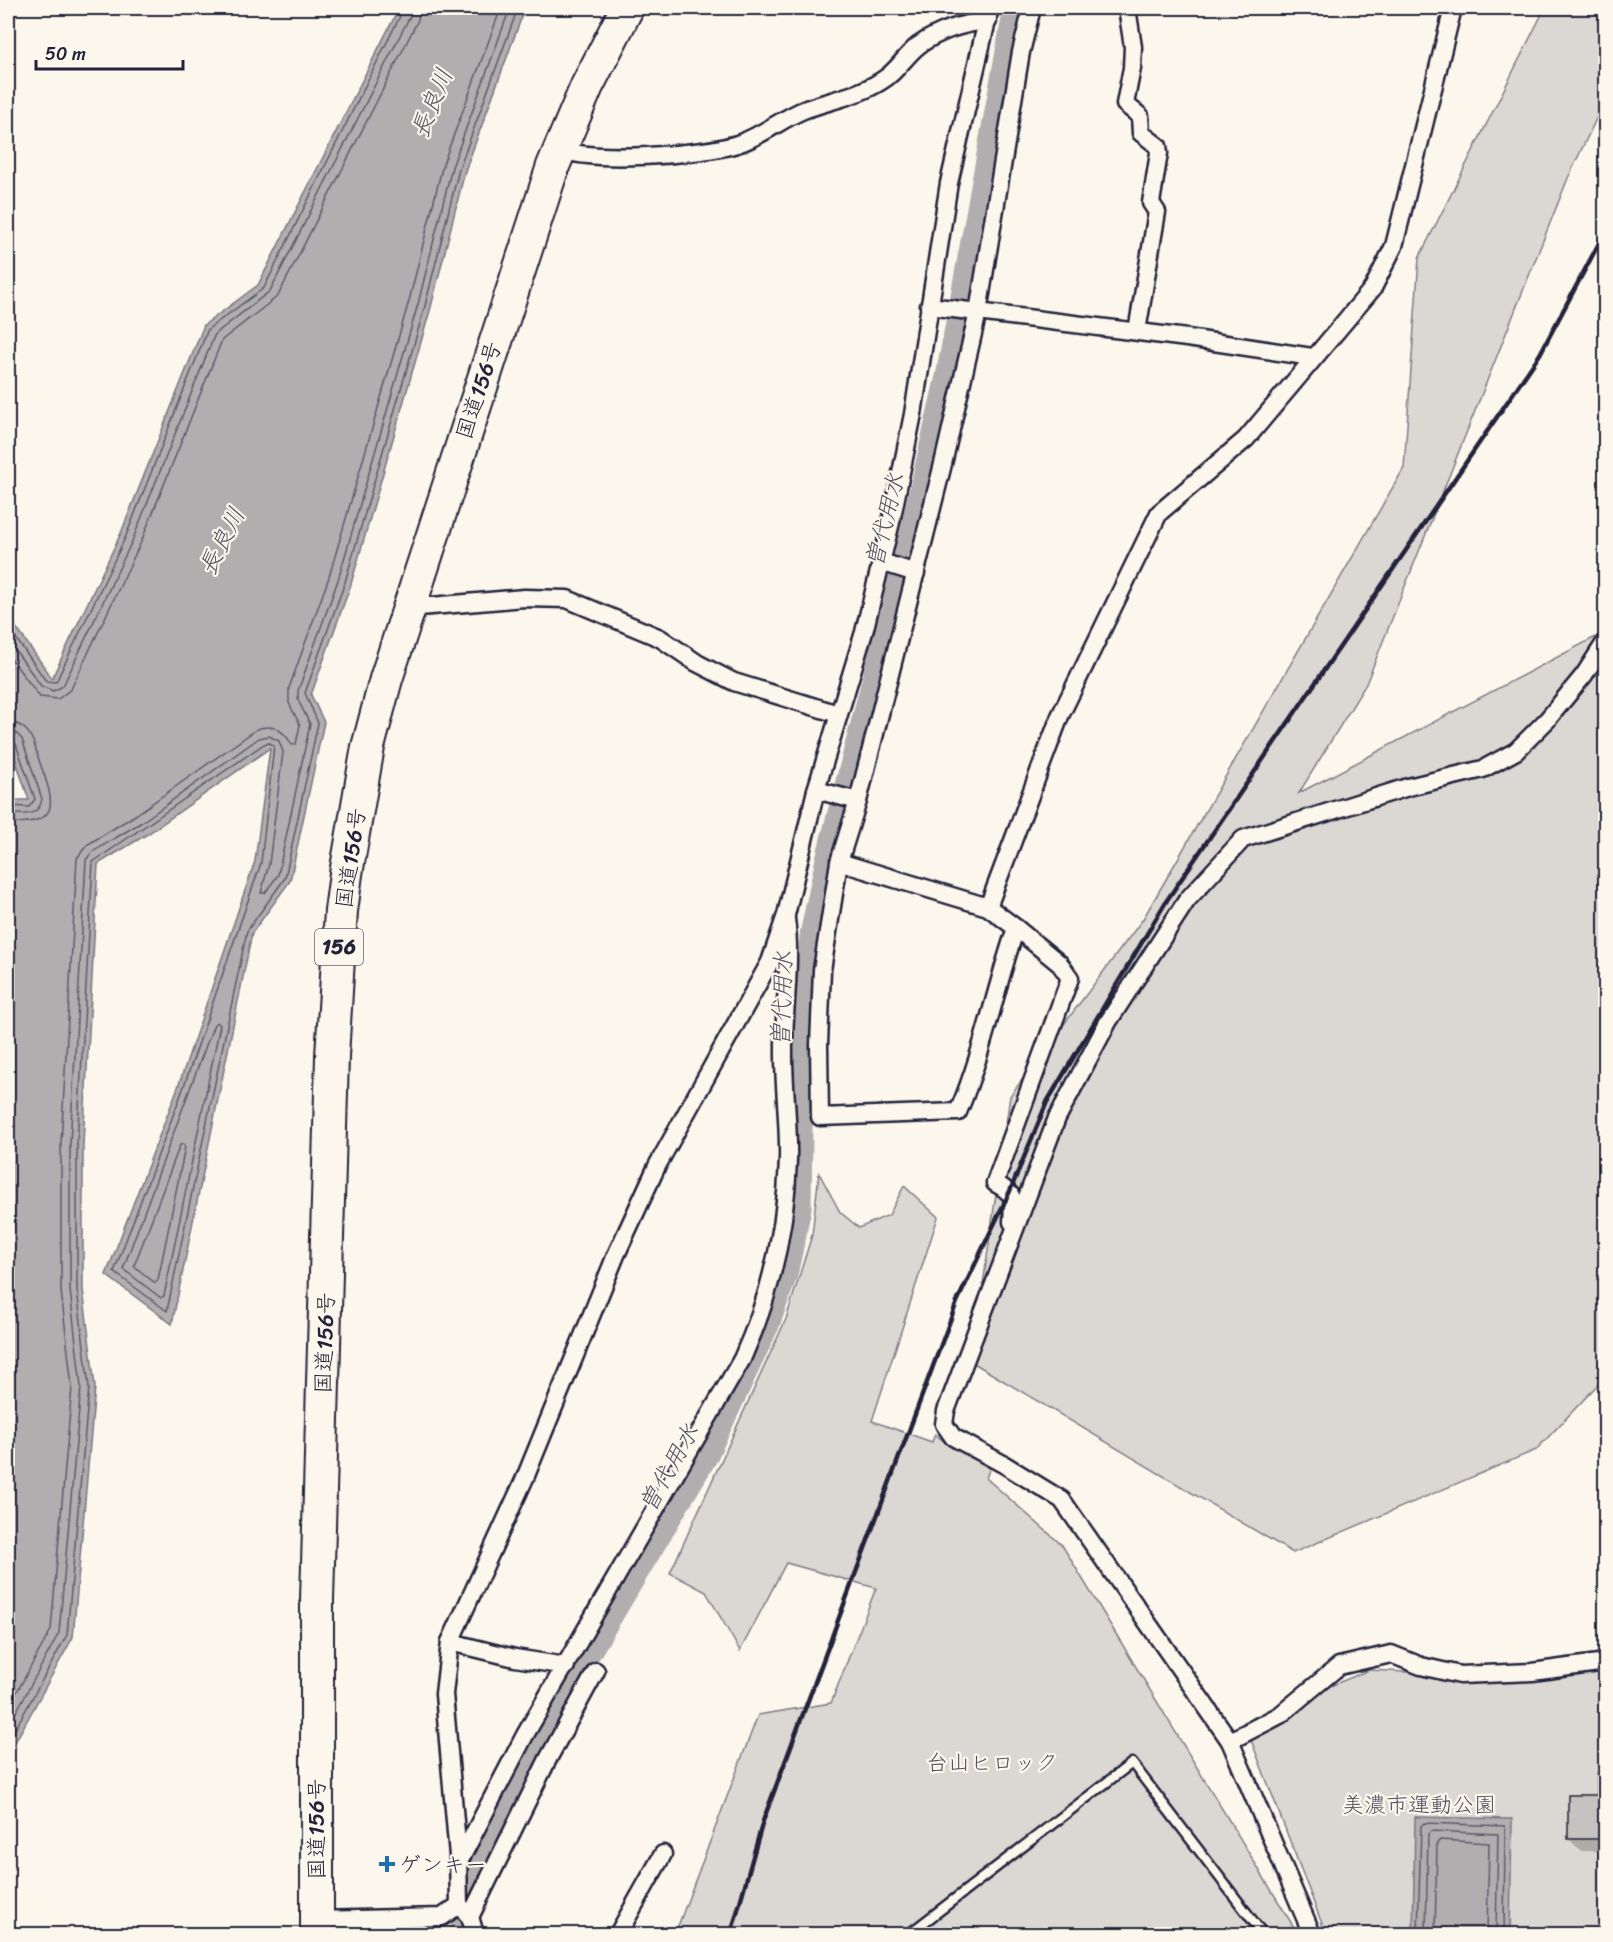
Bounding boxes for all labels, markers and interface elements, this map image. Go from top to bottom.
scale bar [36,33,183,71]
text: 50 m [45,38,86,70]
water label: 長良川 [399,62,465,144]
street label: 国道156号 [444,336,513,444]
water label: 曽代用水 [853,468,917,572]
water label: 長良川 [187,499,257,583]
street label: 国道156号 [324,805,377,911]
road number: 156 [315,929,363,965]
water label: 曽代用水 [759,950,805,1048]
street label: 国道156号 [303,1292,346,1394]
water label: 曽代用水 [627,1416,711,1520]
park label: 台山ヒロック [926,1743,1058,1782]
street label: 国道156号 [297,1778,336,1880]
park label: 美濃市運動公園 [1342,1785,1496,1824]
place label: ゲンキー [399,1845,487,1884]
marker: ゲンキー [380,1857,394,1871]

